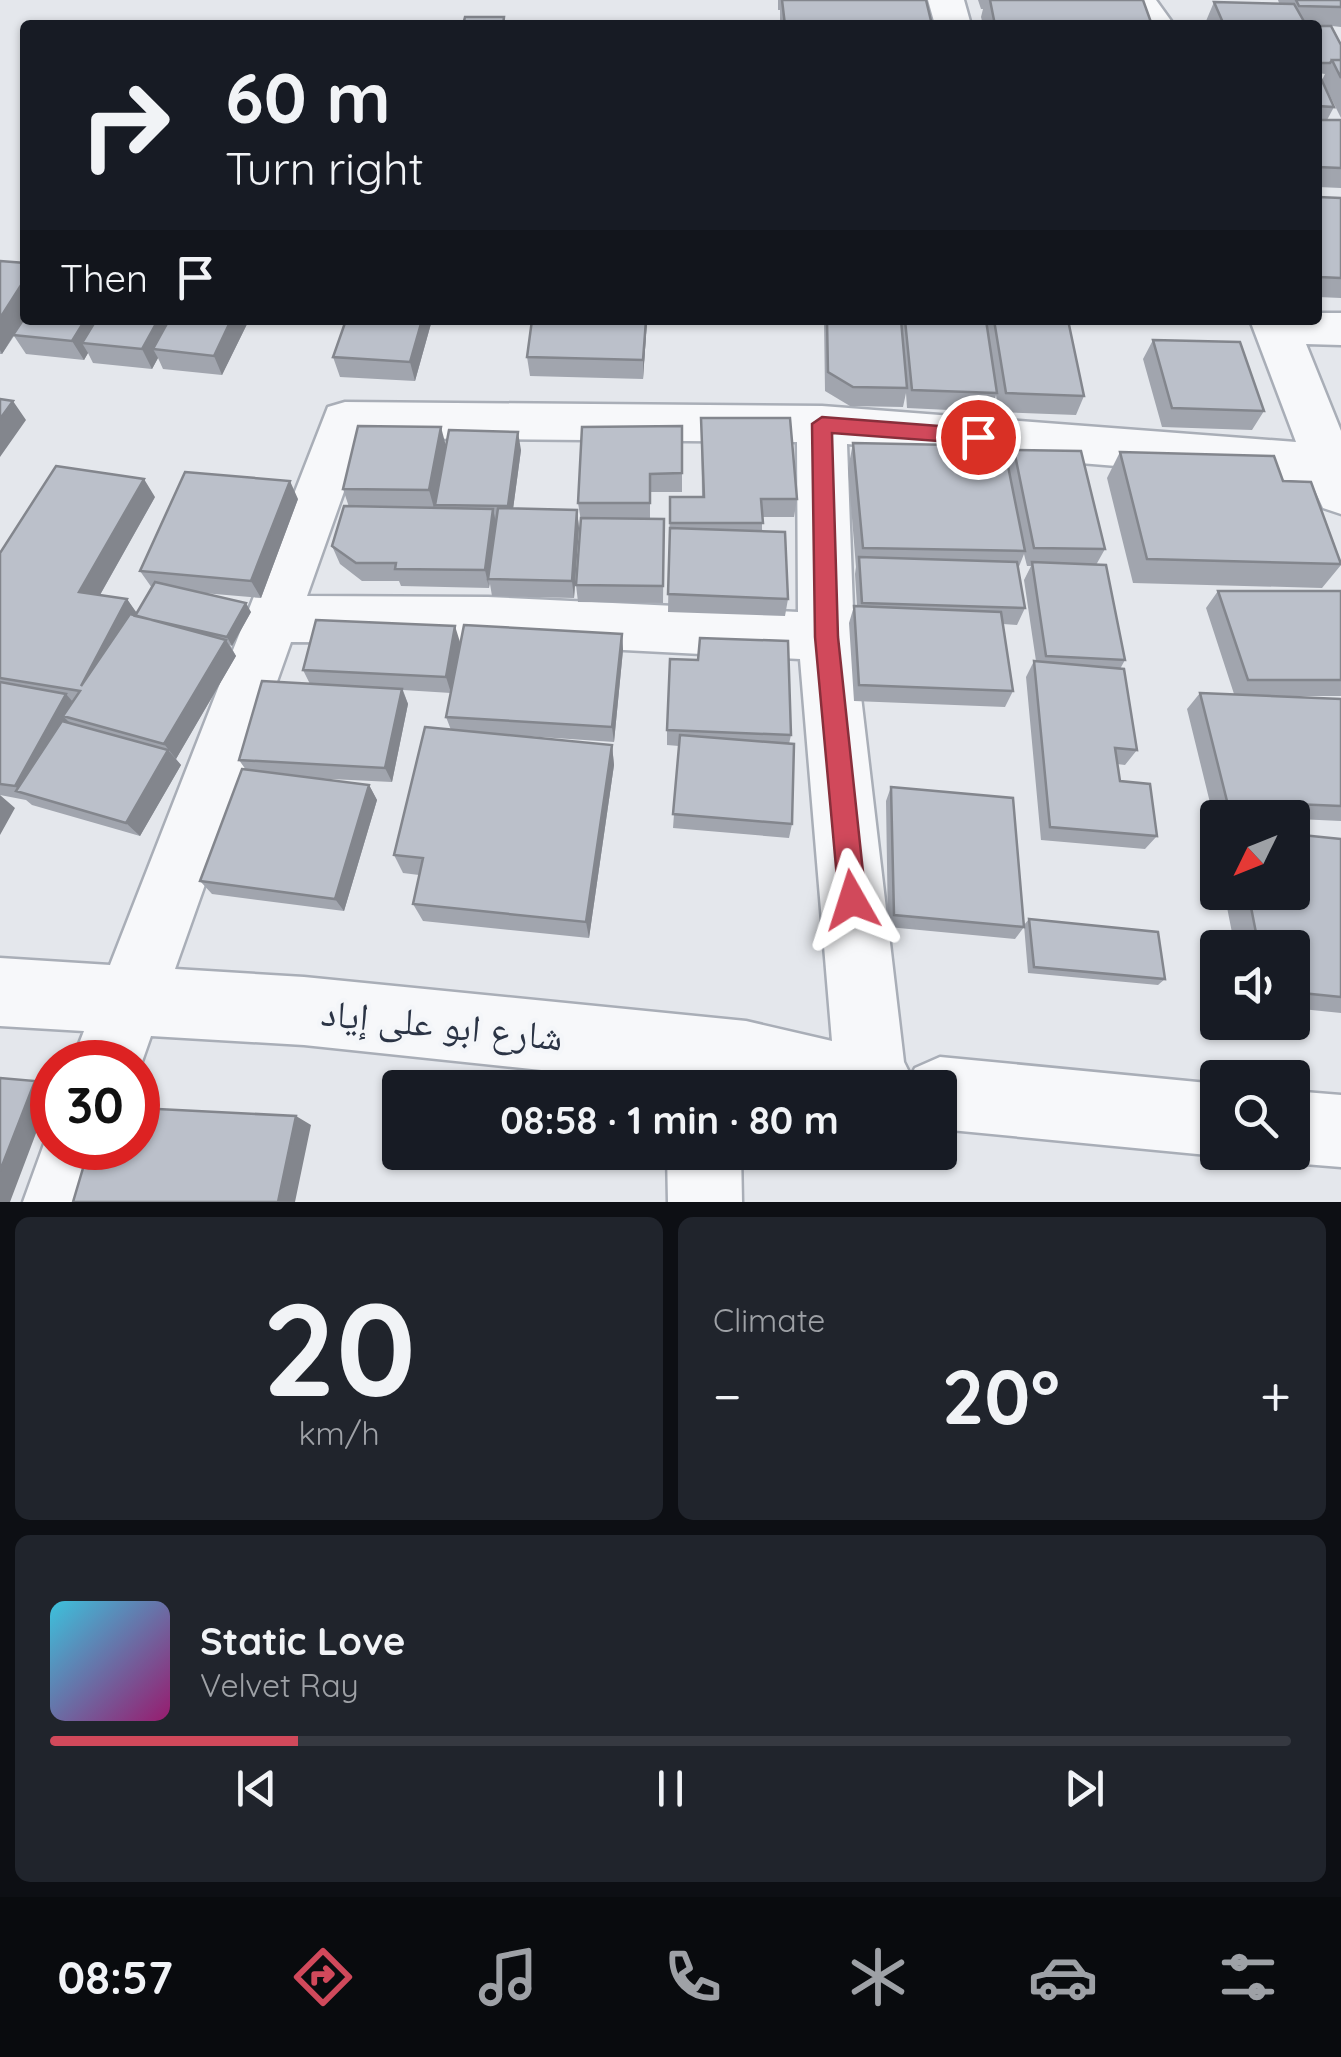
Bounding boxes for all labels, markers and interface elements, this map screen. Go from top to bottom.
text: 60 m [225,53,391,141]
icon: right [60,60,190,190]
text: Turn right [225,140,424,196]
icon: arrive [168,250,223,305]
text: Then [60,254,148,302]
pin [936,395,1021,480]
icon: arrive [951,410,1006,465]
north arrow [1200,800,1310,910]
map controls [1200,800,1310,1170]
position arrow [800,848,904,952]
button: sound [1200,930,1310,1040]
street label: شارع ابو على إياد [319,987,565,1062]
speed limit sign: 30 [30,1040,160,1170]
button: search [1200,1060,1310,1170]
text: 08:58 · 1 min · 80 m [500,1096,839,1144]
text: 20 [262,1266,416,1429]
text: Climate [713,1300,825,1340]
text: 20° [942,1349,1060,1443]
text: − [713,1361,742,1430]
text: + [1260,1361,1291,1430]
text: km/h [298,1413,380,1453]
text: Static Love [200,1617,405,1665]
text: Velvet Ray [200,1665,359,1705]
icon: previous [229,1761,284,1816]
icon: pause [643,1761,698,1816]
icon: next [1057,1761,1112,1816]
icon: directions [288,1942,358,2012]
icon: music [473,1942,543,2012]
icon: phone [658,1942,728,2012]
icon: climate [843,1942,913,2012]
icon: car [1028,1942,1098,2012]
icon: filters [1213,1942,1283,2012]
text: 08:57 [58,1949,173,2005]

